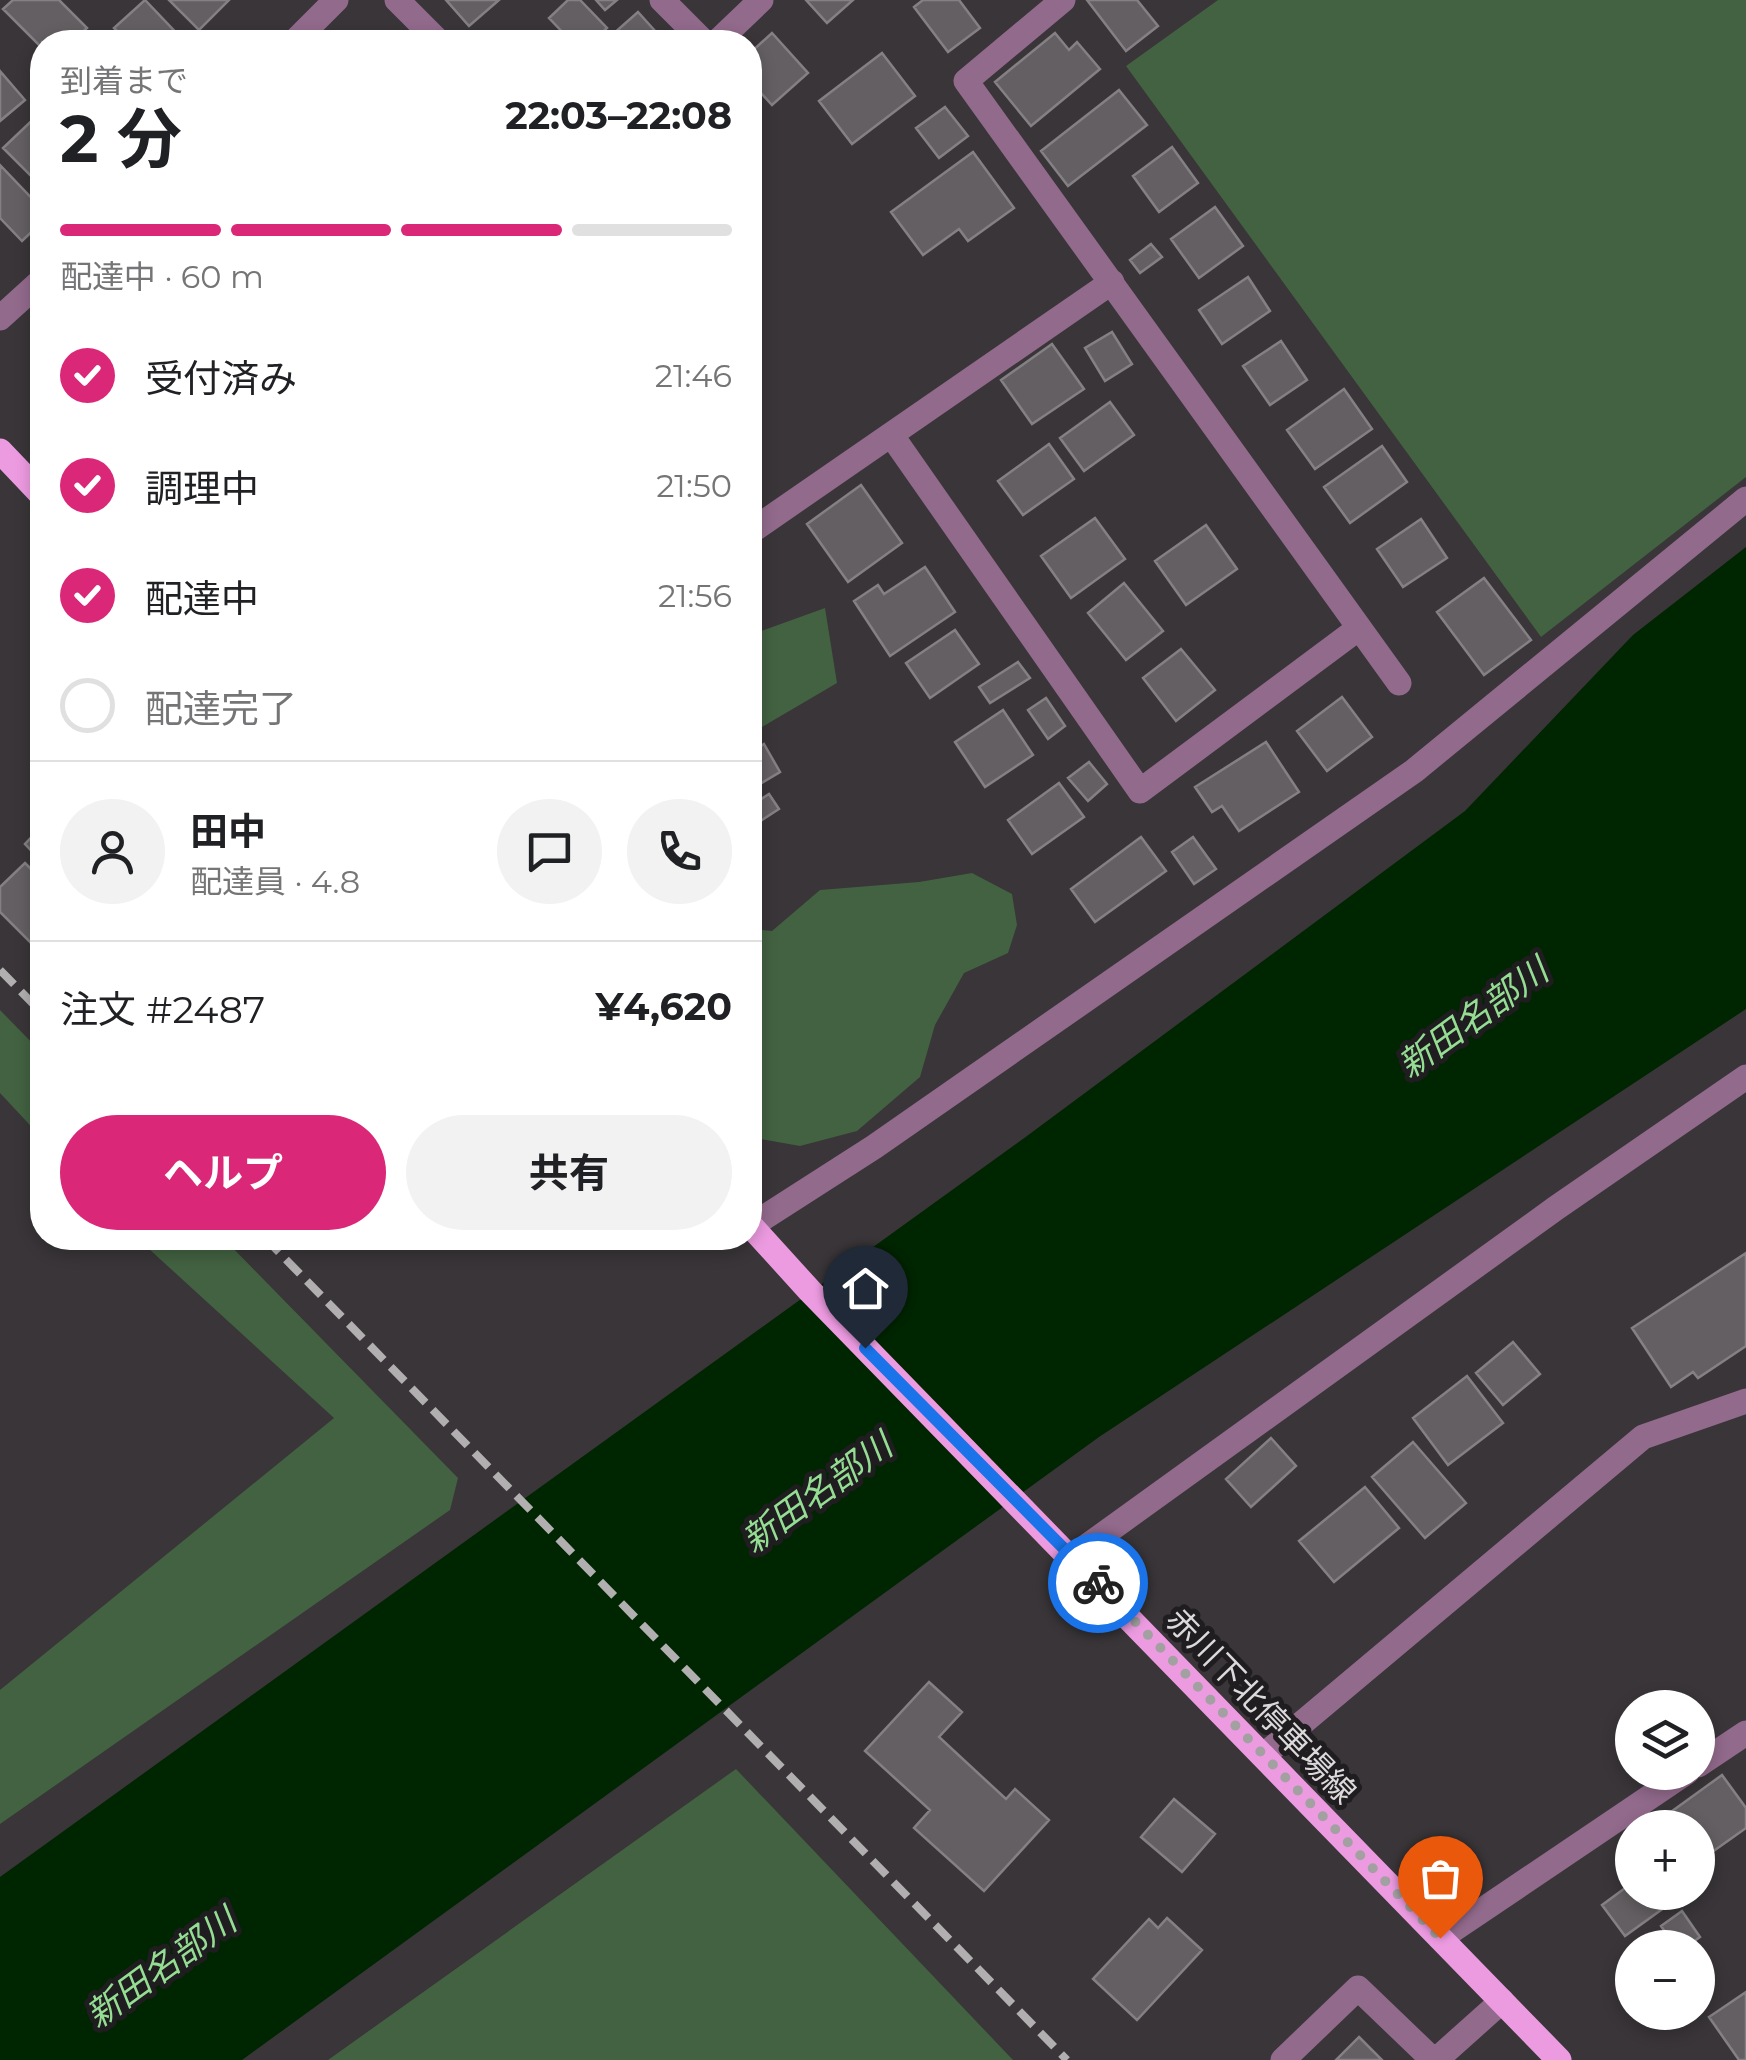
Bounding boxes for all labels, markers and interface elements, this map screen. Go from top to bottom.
text: 到着まで [60,61,188,100]
text: 22:03–22:08 [505,92,732,139]
text: 2 分 [60,99,182,178]
text: 配達中 · 60 m [60,257,264,296]
icon: check [60,348,115,403]
text: 受付済み [145,355,297,402]
text: 21:46 [655,356,732,395]
icon: check [60,458,115,513]
text: 調理中 [145,465,259,512]
text: 21:50 [656,466,732,505]
icon: check [60,568,115,623]
text: 配達中 [145,575,259,622]
text: 21:56 [658,576,732,615]
text: 配達完了 [145,685,297,732]
button: person [60,799,165,904]
button: chat [497,799,602,904]
button: phone [627,799,732,904]
text: 田中 [190,808,266,855]
text: 配達員 · 4.8 [190,862,360,901]
water label: 新田名部川 [1389,946,1559,1086]
text: ¥4,620 [596,983,732,1030]
text: 注文 #2487 [60,986,265,1033]
button: ヘルプ [60,1115,386,1230]
button: 共有 [406,1115,732,1230]
pin [823,1246,908,1349]
icon: home [838,1261,893,1316]
water label: 新田名部川 [733,1421,903,1561]
courier [1048,1533,1148,1633]
icon: bike [1071,1556,1126,1611]
street label: 赤川下北停車場線 [1158,1600,1364,1811]
map controls [1615,1690,1715,2030]
button: layers [1615,1690,1715,1790]
button: + [1615,1810,1715,1910]
pin [1398,1836,1483,1939]
icon: bag [1413,1851,1468,1906]
water label: 新田名部川 [77,1896,247,2036]
button: − [1615,1930,1715,2030]

